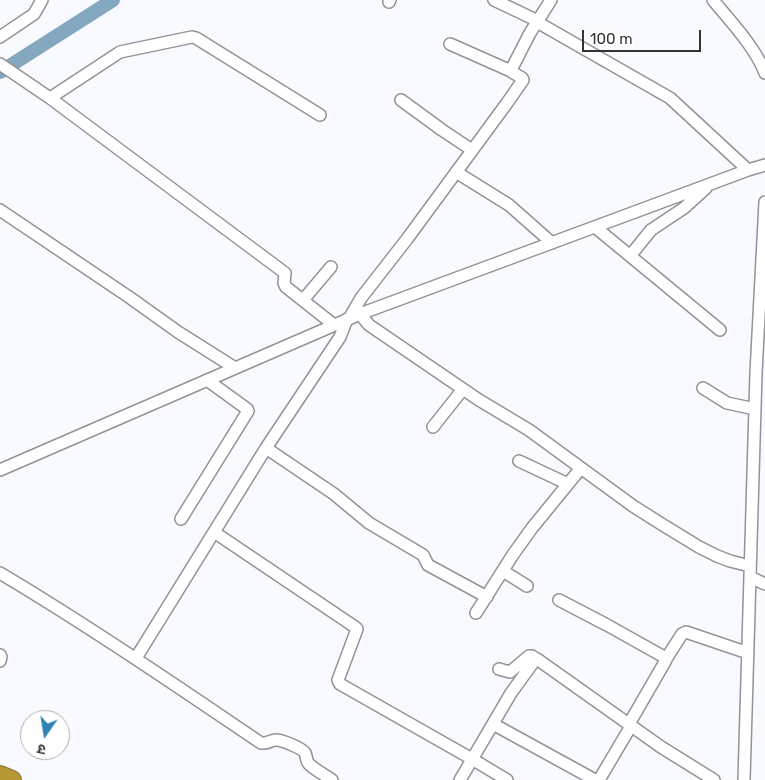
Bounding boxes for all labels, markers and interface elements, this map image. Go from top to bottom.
scale bar [585,20,704,52]
text: 100 m [590,30,632,48]
north arrow [20,710,70,760]
text: उ [36,740,48,758]

